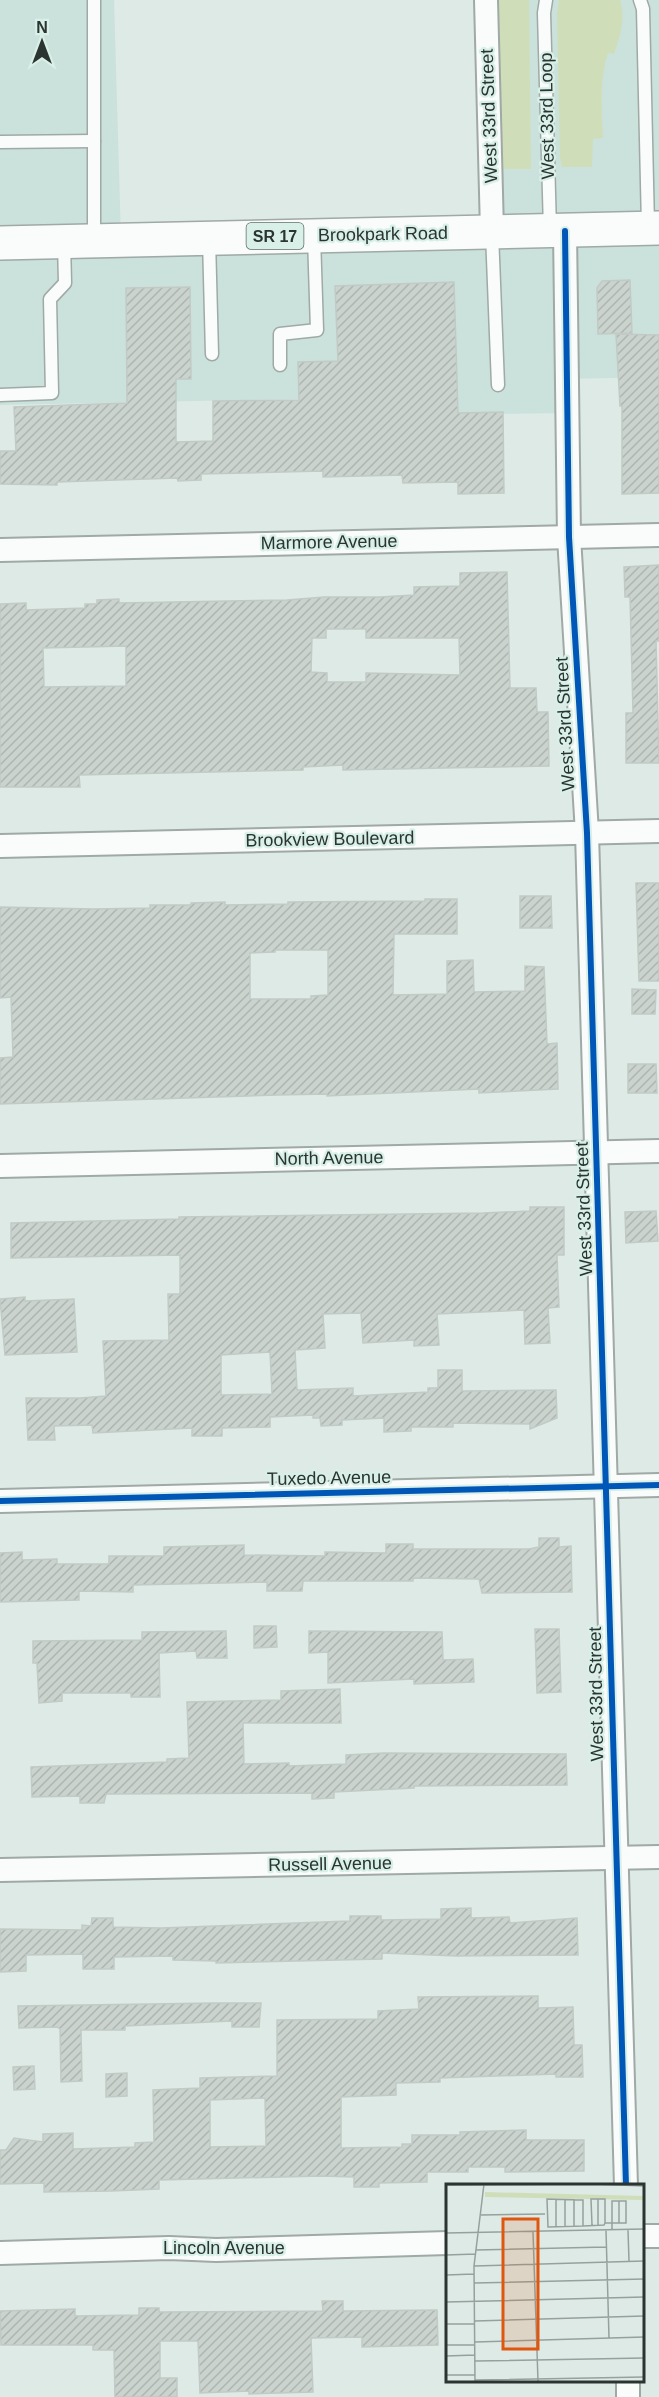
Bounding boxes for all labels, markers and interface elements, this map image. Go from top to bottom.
north arrow [12,12,72,72]
text: N [36,19,48,36]
street label: West 33rd Street [477,48,501,184]
street label: West 33rd Loop [536,52,558,180]
road number: SR 17 [246,223,304,249]
street label: Brookpark Road [318,223,448,245]
street label: Marmore Avenue [260,531,398,553]
street label: West 33rd Street [551,656,579,792]
street label: Brookview Boulevard [245,828,415,850]
street label: West 33rd Street [572,1141,596,1277]
street label: North Avenue [274,1147,384,1169]
street label: Tuxedo Avenue [267,1467,391,1489]
street label: West 33rd Street [585,1626,607,1762]
street label: Russell Avenue [268,1853,392,1875]
inset map [446,2184,644,2382]
street label: Lincoln Avenue [163,2238,285,2258]

